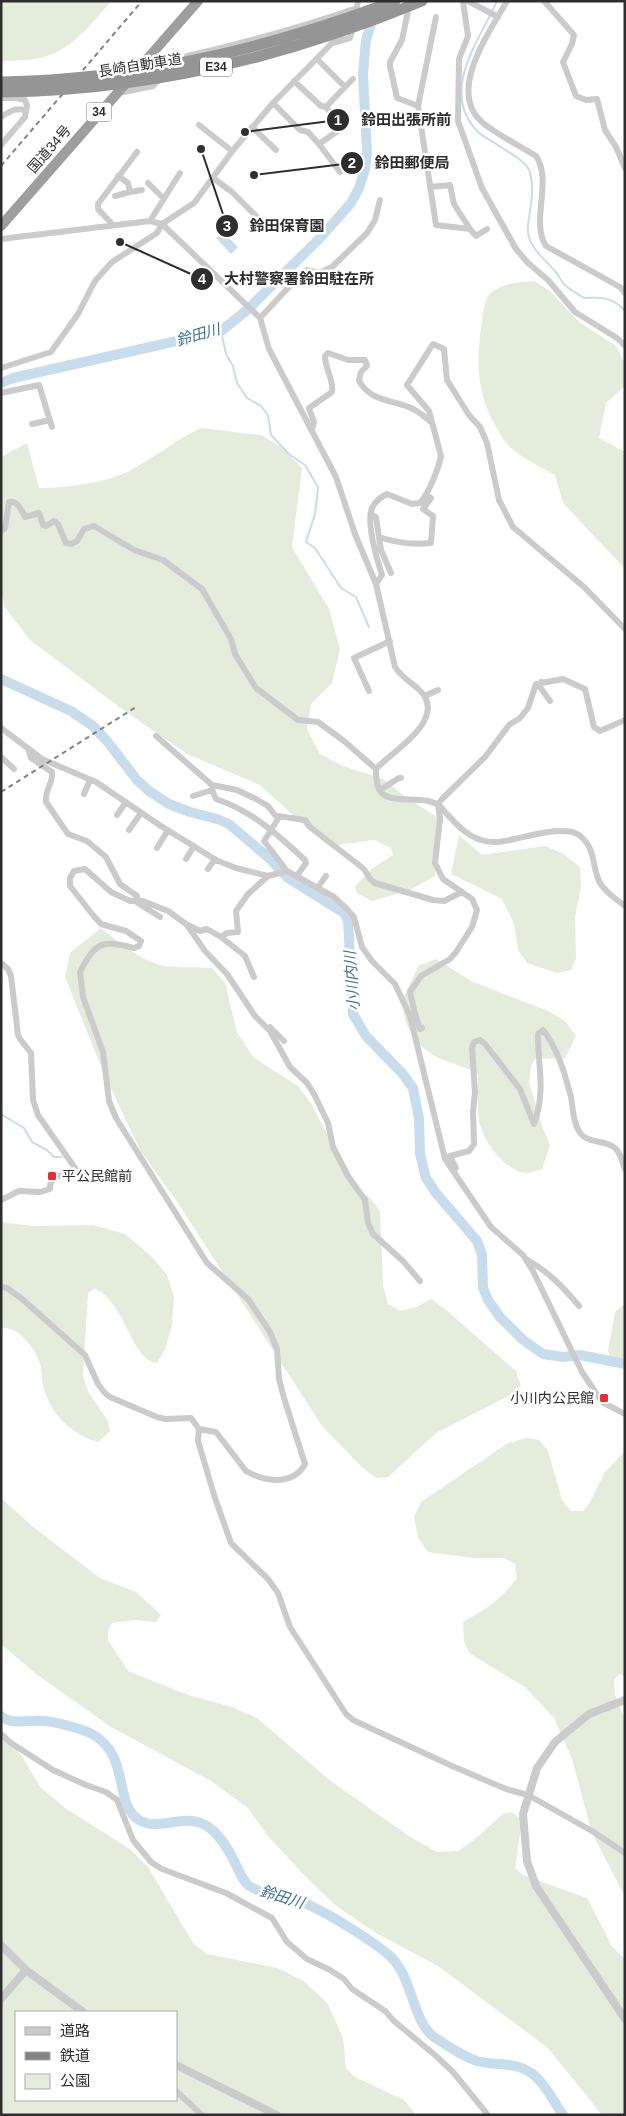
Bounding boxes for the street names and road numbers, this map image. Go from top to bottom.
street label: 長崎自動車道 [97,51,183,79]
road number: E34 [200,58,232,76]
road number: 34 [86,102,112,121]
street label: 国道34号 [24,122,74,176]

